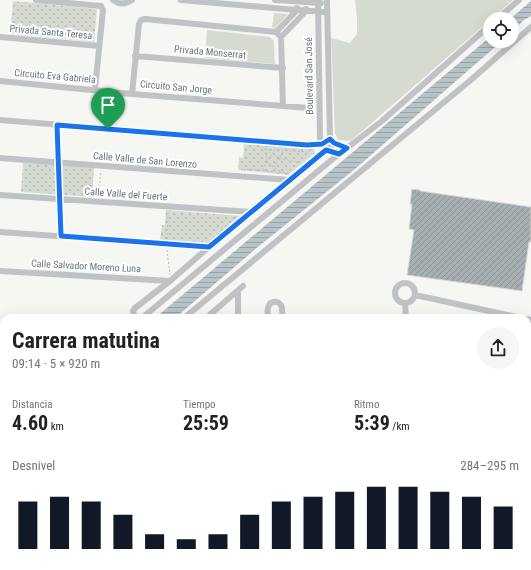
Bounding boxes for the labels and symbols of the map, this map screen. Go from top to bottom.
street label: Privada Santa Teresa [9,23,93,41]
street label: Boulevard San José [303,37,315,115]
street label: Privada Monserrat [174,43,246,61]
street label: Circuito Eva Gabriela [14,67,96,85]
street label: Circuito San Jorge [139,78,213,96]
pin [91,88,125,129]
street label: Calle Valle de San Lorenzo [93,150,197,170]
street label: Calle Valle del Fuerte [84,186,168,202]
street label: Calle Salvador Moreno Luna [31,258,141,274]

